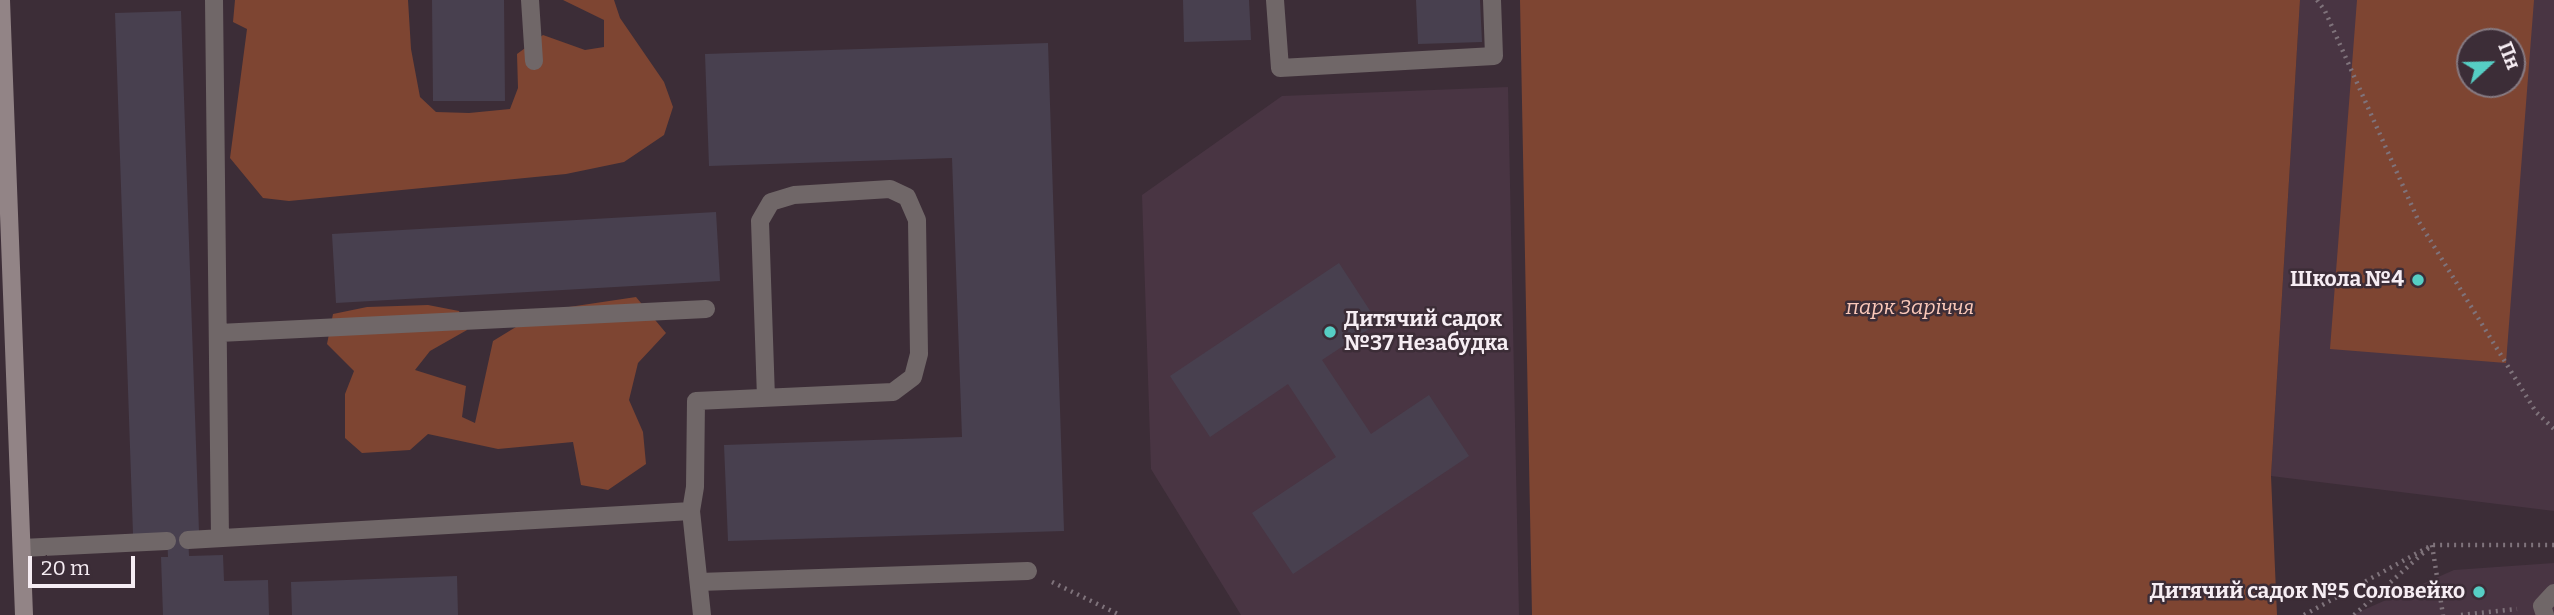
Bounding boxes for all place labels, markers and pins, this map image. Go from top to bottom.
place label: Школа №4 [2290,267,2404,293]
marker: Школа №4 [2410,272,2426,288]
place label: Дитячий садок №37 Незабудка [1344,307,1508,357]
marker: Дитячий садок №37 Незабудка [1322,324,1338,340]
place label: Дитячий садок №5 Соловейко [2150,579,2465,605]
marker: Дитячий садок №5 Соловейко [2471,584,2487,600]

